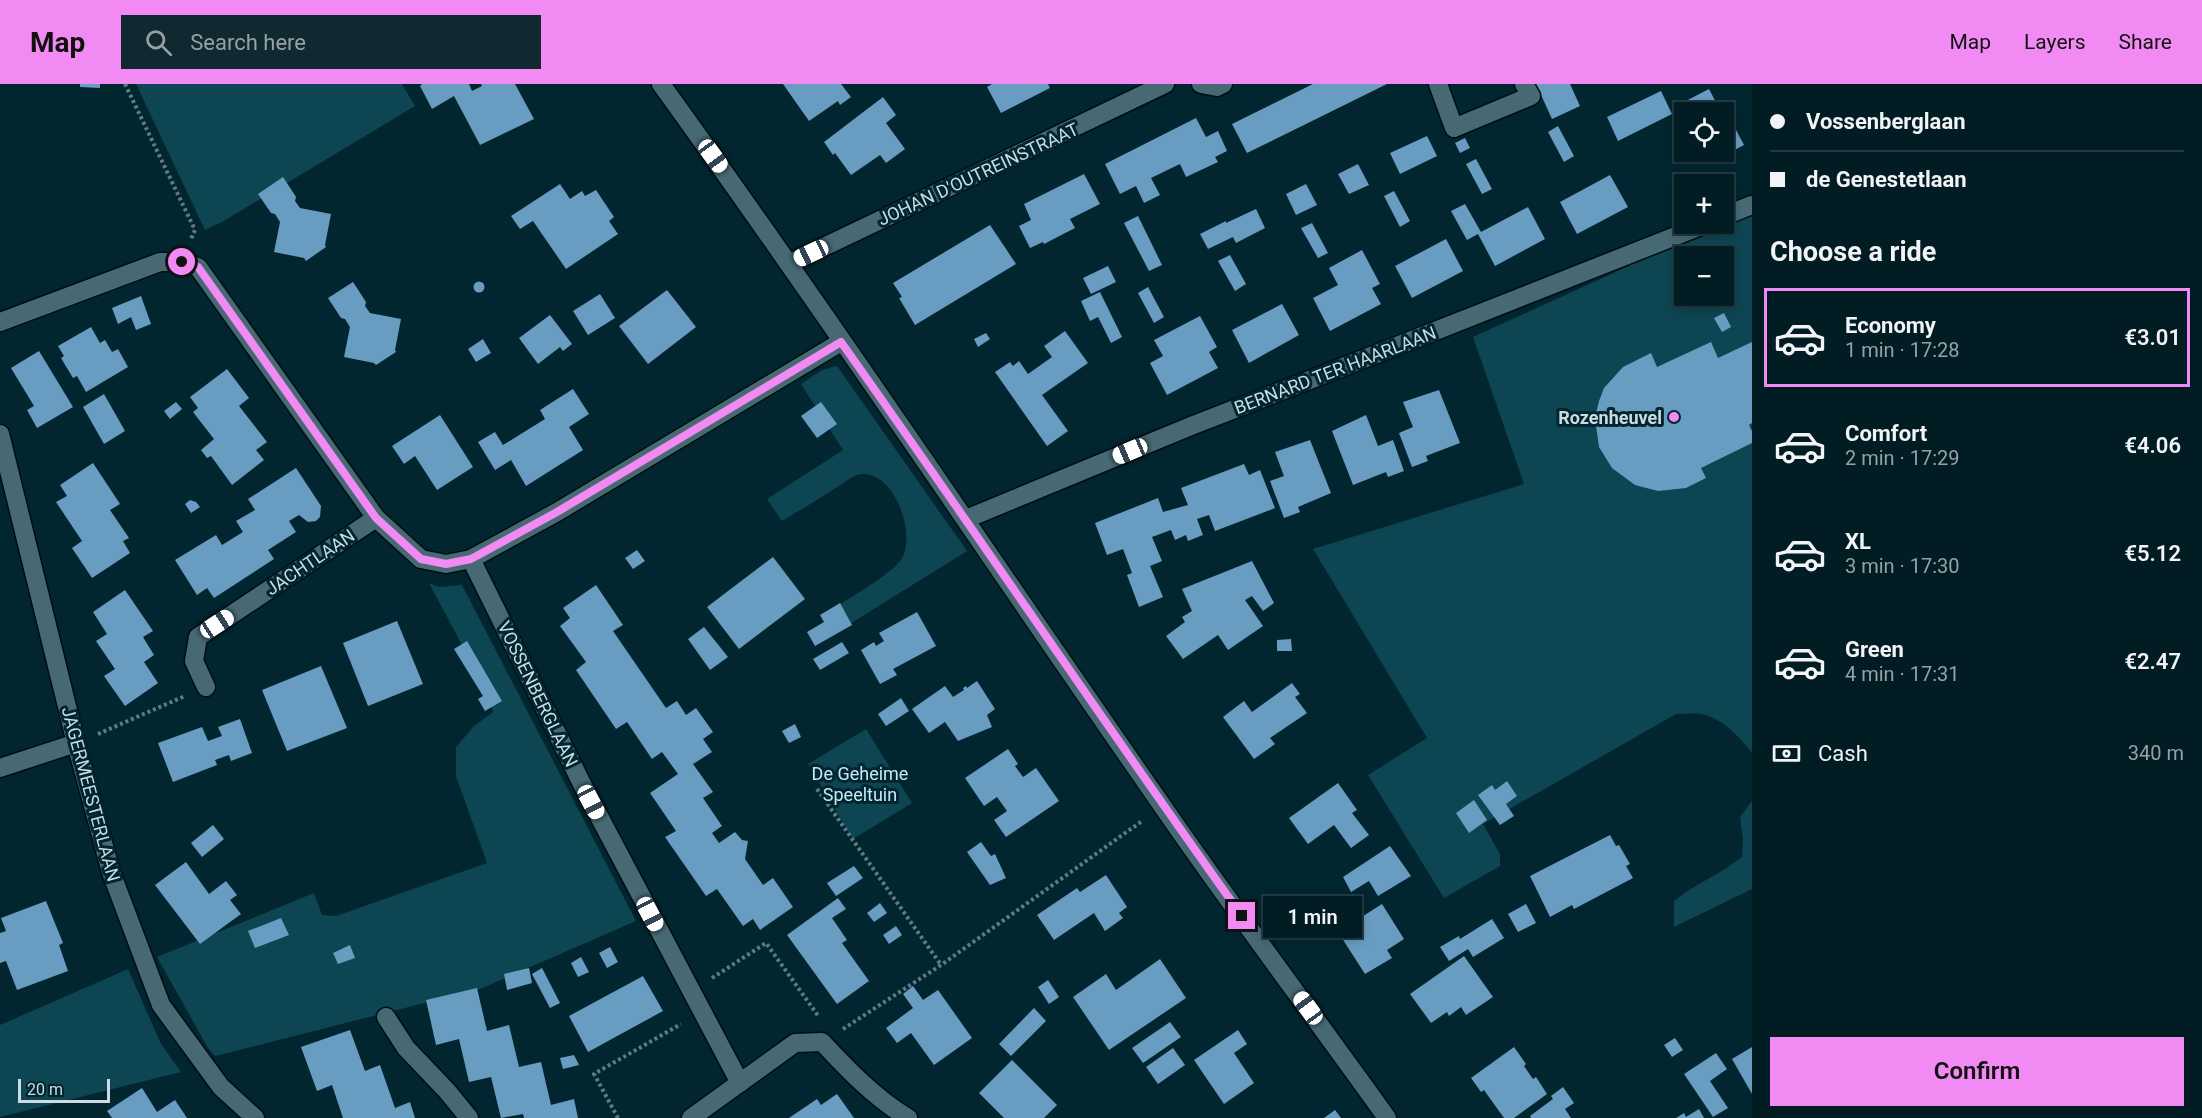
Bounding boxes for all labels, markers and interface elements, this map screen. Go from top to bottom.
search box [121,15,541,69]
text: Map [30,26,85,59]
icon: search [142,26,175,59]
text: Search here [190,30,306,55]
text: Map [1949,30,1991,54]
text: Layers [2024,30,2085,54]
text: Share [2118,30,2172,54]
map controls [1674,102,1734,306]
button: locate [1674,102,1734,162]
text: Vossenberglaan [1806,109,1966,134]
street label: JOHAN D'OUTREINSTRAAT [874,118,1082,230]
car [695,136,731,176]
text: de Genestetlaan [1806,167,1967,192]
button: + [1674,174,1734,234]
text: Choose a ride [1770,236,1936,268]
car [791,237,831,269]
button: − [1674,246,1734,306]
route start [168,248,195,275]
icon: car [1773,311,1827,365]
text: Economy [1845,313,1936,338]
street label: BERNARD TER HAARLAAN [1231,322,1439,418]
text: €3.01 [2124,325,2181,350]
text: 1 min · 17:28 [1845,338,1960,362]
place label: Rozenheuvel [1558,407,1662,428]
marker: Rozenheuvel [1667,410,1681,424]
icon: car [1773,419,1827,473]
text: Comfort [1845,421,1927,446]
text: €4.06 [2124,433,2181,458]
car [1110,436,1150,466]
text: 2 min · 17:29 [1845,446,1960,470]
street label: JACHTLAAN [262,525,358,599]
icon: car [1773,527,1827,581]
text: XL [1845,529,1871,554]
text: €5.12 [2124,541,2181,566]
text: 3 min · 17:30 [1845,554,1960,578]
car [197,607,237,641]
street label: VOSSENBERGLAAN [494,618,582,770]
icon: car [1773,635,1827,689]
text: Green [1845,637,1904,662]
text: €2.47 [2124,649,2181,674]
text: 4 min · 17:31 [1845,662,1960,686]
street label: JAGERMEESTERLAAN [58,704,124,884]
icon: cash [1770,737,1803,770]
text: Cash [1818,741,1868,766]
text: 340 m [2128,741,2184,765]
park label: De Geheime Speeltuin [812,763,908,805]
car [575,782,607,822]
car [634,894,666,934]
callout: 1 min [1263,895,1362,937]
route end [1228,902,1255,929]
text: 1 min [1287,905,1338,929]
car [1290,988,1326,1028]
button: Confirm [1770,1037,2184,1106]
scale bar [18,1076,110,1104]
text: 20 m [27,1080,63,1099]

